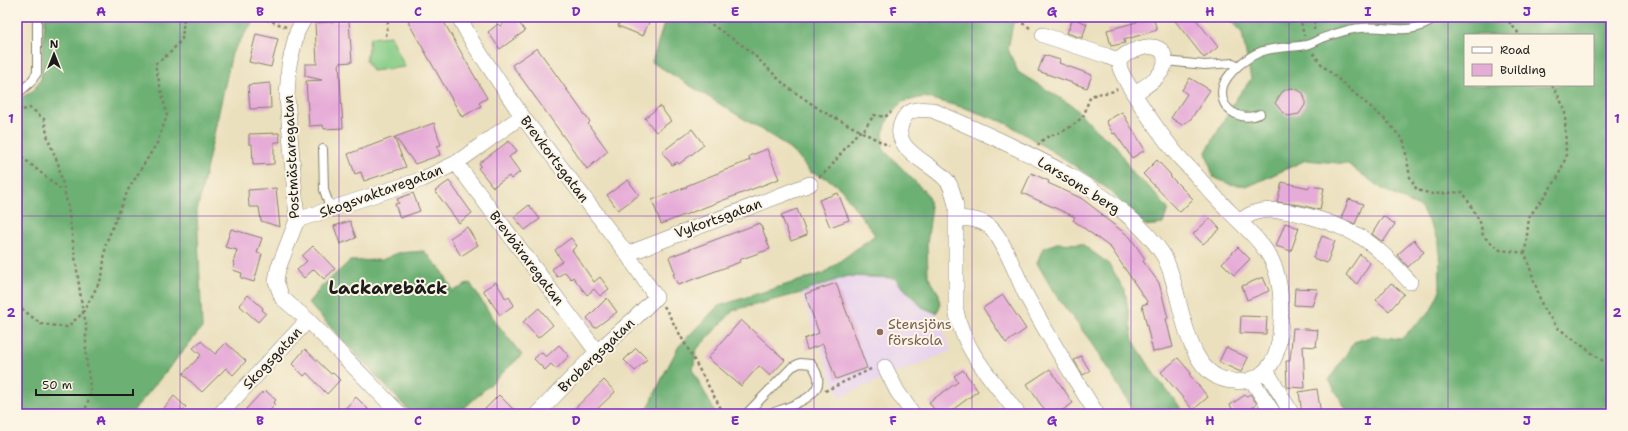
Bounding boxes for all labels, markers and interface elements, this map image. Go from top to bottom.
text: A [96,3,106,20]
text: B [256,3,264,20]
text: C [414,3,422,20]
text: D [571,3,581,20]
text: E [731,3,740,20]
text: F [889,3,897,20]
text: G [1047,3,1058,20]
text: H [1205,3,1215,20]
text: I [1364,3,1372,20]
text: J [1523,3,1531,20]
north arrow [34,34,74,74]
legend [1464,34,1594,86]
text: N [50,37,59,52]
text: Road [1500,42,1531,58]
text: Building [1500,62,1546,78]
street label: Postmästaregatan [279,94,303,219]
text: 1 [8,110,14,127]
text: 1 [1614,110,1620,127]
street label: Brevkortsgatan [517,112,594,206]
street label: Larssons berg [1034,152,1124,218]
street label: Skogsvaktaregatan [317,160,446,222]
street label: Vykortsgatan [672,194,764,242]
street label: Brevbäraregatan [486,207,569,309]
district label: Lackarebäck [328,276,448,300]
text: 2 [6,304,16,321]
text: 2 [1612,304,1622,321]
street label: Brobergsgatan [554,314,638,396]
place label: Stensjöns förskola [888,315,952,349]
street label: Skogsgatan [239,323,306,393]
marker: Stensjöns förskola [875,327,885,337]
scale bar [36,371,133,397]
text: 50 m [42,377,72,393]
text: A [96,412,106,429]
text: B [256,412,264,429]
text: C [414,412,422,429]
text: D [571,412,581,429]
text: E [731,412,740,429]
text: F [889,412,897,429]
text: G [1047,412,1058,429]
text: H [1205,412,1215,429]
text: I [1364,412,1372,429]
text: J [1523,412,1531,429]

